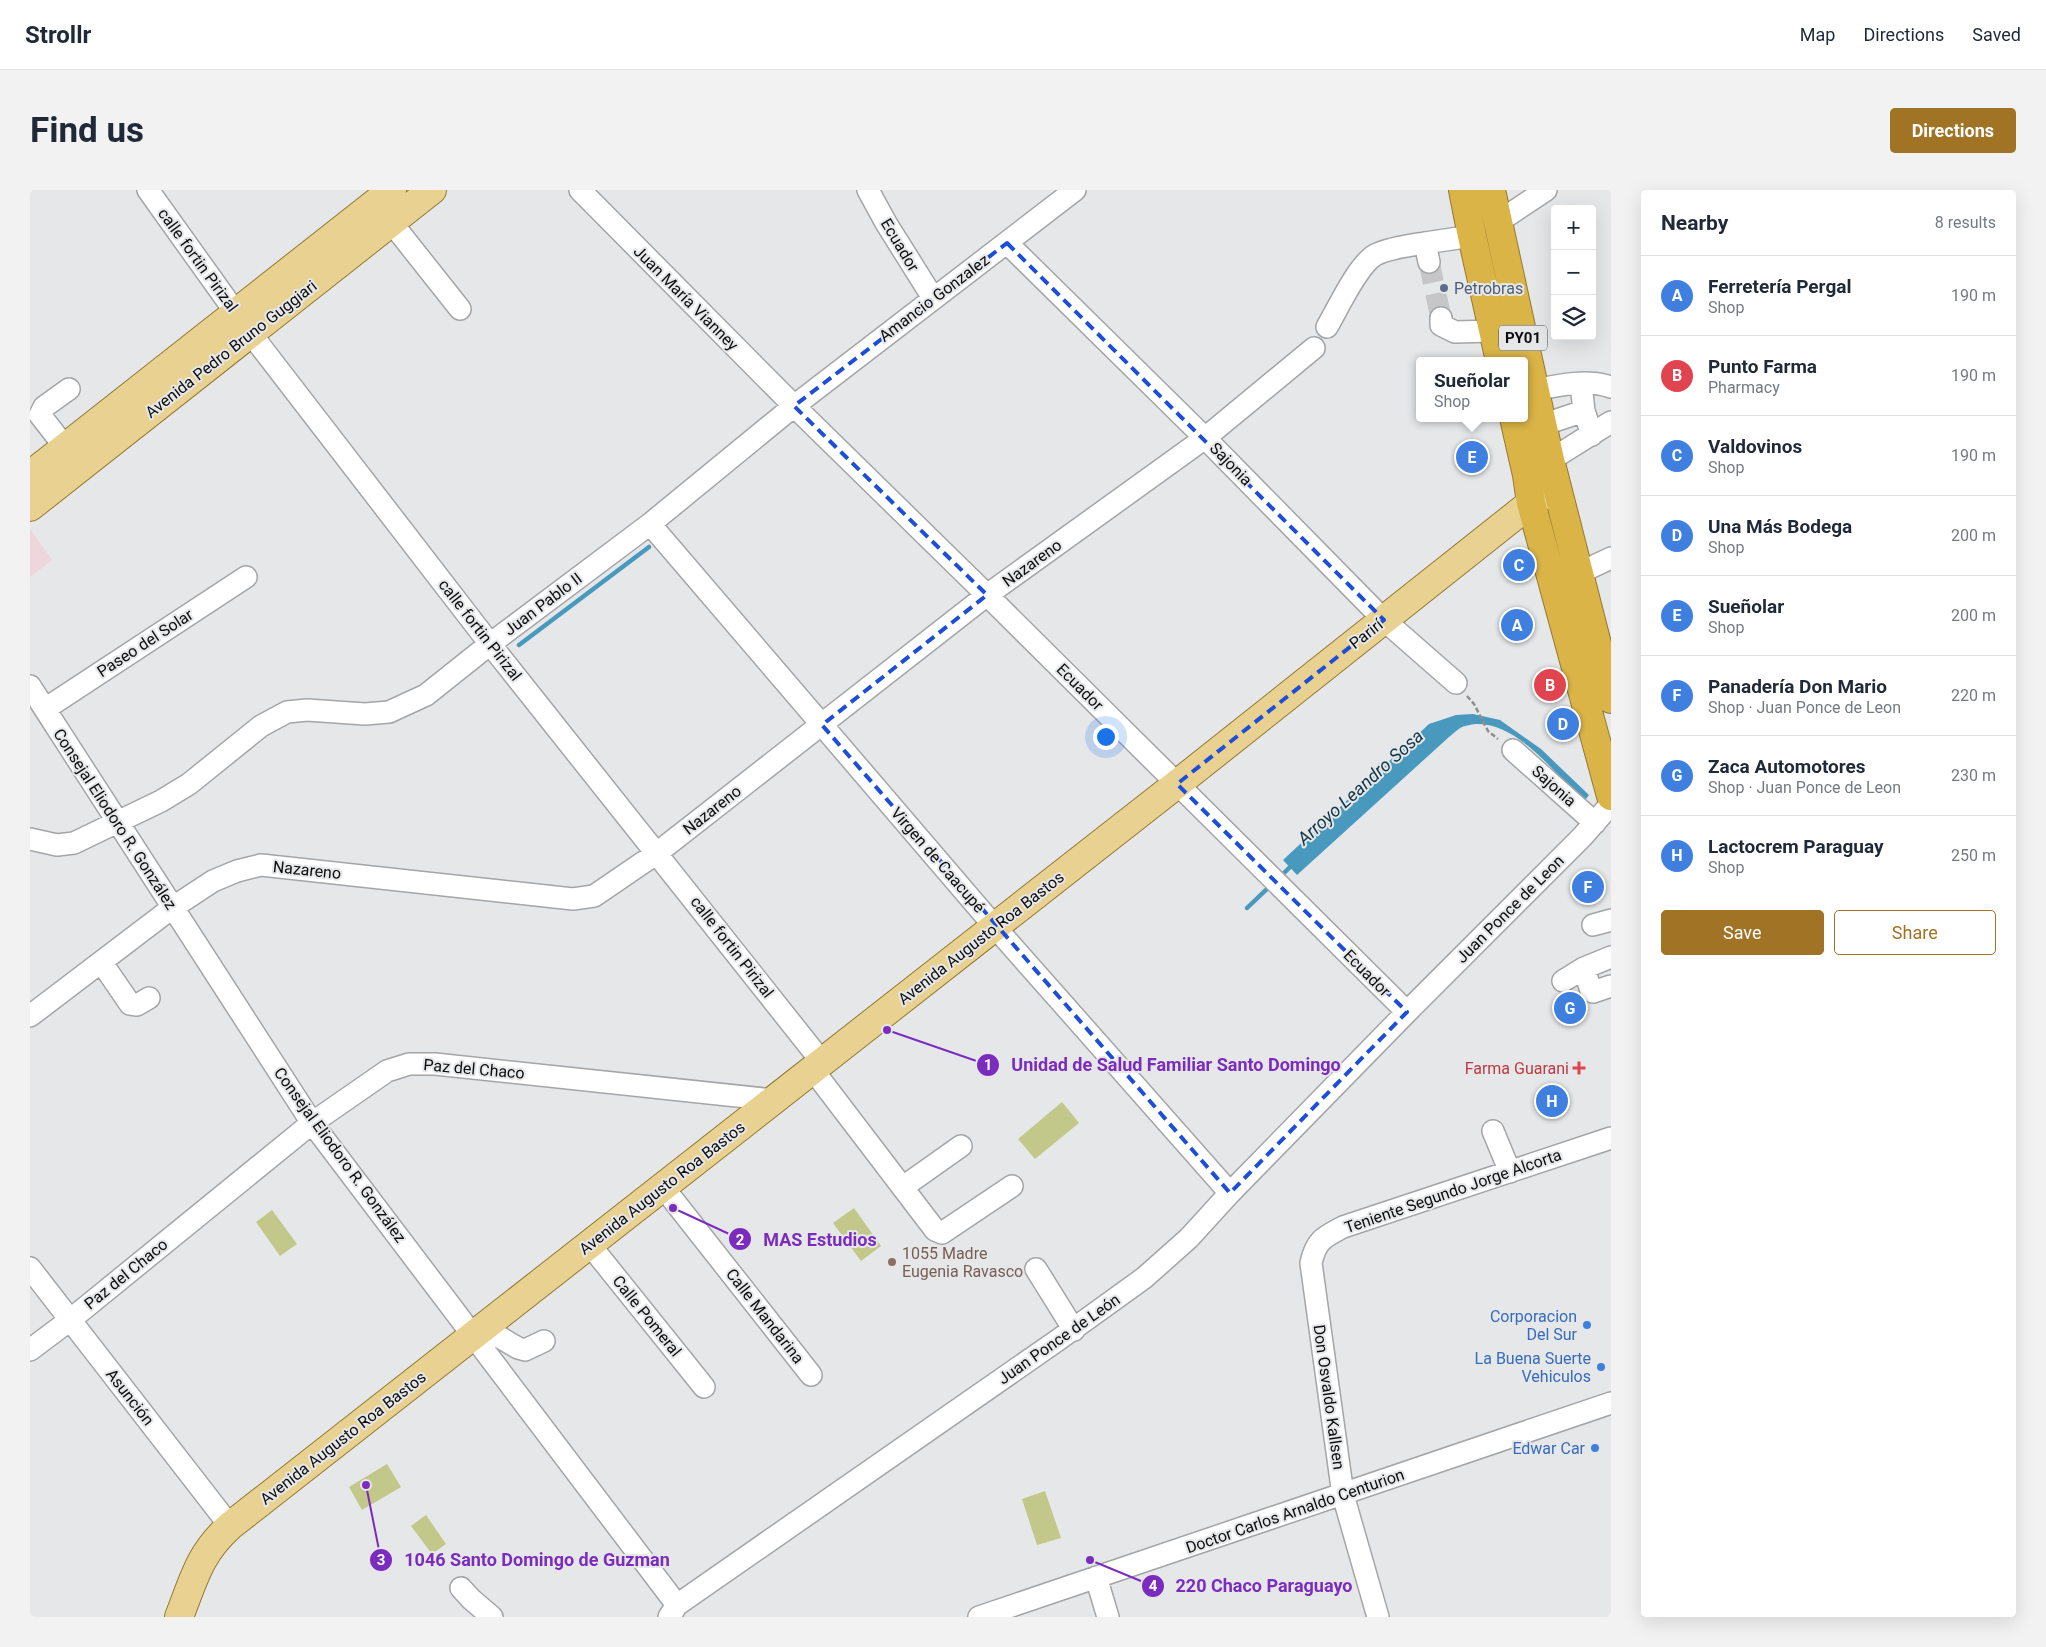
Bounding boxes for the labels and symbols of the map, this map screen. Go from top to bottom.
street label: calle fortin Pirizal [154,204,242,316]
street label: Ecuador [877,215,923,275]
street label: Juan María Vianney [630,242,743,355]
street label: Amancio Gonzalez [875,250,993,346]
street label: Avenida Pedro Bruno Guggiari [142,276,320,422]
place label: Petrobras [1454,279,1523,298]
marker: Petrobras [1438,282,1450,294]
road number: PY01 [1499,326,1547,350]
street label: Sajonia [1206,438,1256,490]
pin: E [1456,438,1488,476]
street label: Nazareno [999,535,1065,591]
pin: C [1503,546,1535,584]
street label: Juan Pablo II [500,569,586,639]
street label: calle fortin Pirizal [434,575,526,685]
street label: Paseo del Solar [93,605,197,681]
pin: A [1501,606,1533,644]
street label: Parirí [1345,614,1387,653]
street label: Ecuador [1053,660,1108,715]
pin: B [1534,666,1566,704]
pin: D [1547,705,1579,743]
your location [1093,724,1119,750]
street label: Consejal Eliodoro R. González [49,725,181,913]
water label: Arroyo Leandro Sosa [1292,725,1427,850]
street label: Sajonia [1528,761,1580,811]
street label: Nazareno [679,781,745,839]
street label: Virgen de Caacupé [887,803,989,917]
street label: Juan Ponce de Leon [1452,851,1568,967]
street label: Nazareno [272,857,342,883]
street label: Avenida Augusto Roa Bastos [894,867,1068,1009]
pin: F [1572,868,1604,906]
street label: calle fortin Pirizal [686,892,778,1002]
street label: Ecuador [1340,946,1395,1001]
pin: G [1554,989,1586,1027]
callout: Unidad de Salud Familiar Santo Domingo [976,1048,1350,1081]
text: Unidad de Salud Familiar Santo Domingo [1011,1054,1341,1075]
street label: Paz del Chaco [423,1055,525,1083]
text: 1 [984,1056,992,1074]
place label: Farma Guarani [1465,1059,1569,1078]
marker: Farma Guarani [1573,1062,1585,1074]
street label: Consejal Eliodoro R. González [270,1064,410,1246]
pin: H [1536,1082,1568,1120]
street label: Avenida Augusto Roa Bastos [575,1117,749,1259]
street label: Teniente Segundo Jorge Alcorta [1342,1145,1564,1237]
callout: MAS Estudios [728,1223,886,1256]
text: MAS Estudios [763,1229,877,1250]
text: 2 [736,1231,745,1249]
street label: Paz del Chaco [81,1235,171,1313]
place label: 1055 Madre Eugenia Ravasco [902,1244,1023,1281]
marker: 1055 Madre Eugenia Ravasco [886,1256,898,1268]
street label: Calle Mandarina [722,1265,808,1367]
street label: Calle Pomeral [609,1272,685,1360]
street label: Juan Ponce de León [994,1290,1124,1388]
place label: Corporacion Del Sur [1490,1307,1578,1344]
marker: Corporacion Del Sur [1581,1319,1593,1331]
street label: Don Osvaldo Kallsen [1309,1323,1349,1471]
place label: La Buena Suerte Vehiculos [1475,1349,1591,1386]
marker: La Buena Suerte Vehiculos [1595,1361,1607,1373]
street label: Asunción [102,1365,158,1429]
street label: Avenida Augusto Roa Bastos [256,1367,430,1509]
place label: Edwar Car [1512,1439,1586,1458]
marker: Edwar Car [1589,1442,1601,1454]
street label: Doctor Carlos Arnaldo Centurion [1183,1465,1407,1557]
callout: 1046 Santo Domingo de Guzman [369,1544,679,1577]
text: 1046 Santo Domingo de Guzman [404,1549,670,1570]
text: 3 [377,1551,385,1569]
callout: 220 Chaco Paraguayo [1140,1570,1362,1603]
text: 220 Chaco Paraguayo [1176,1575,1352,1596]
text: 4 [1149,1577,1158,1595]

